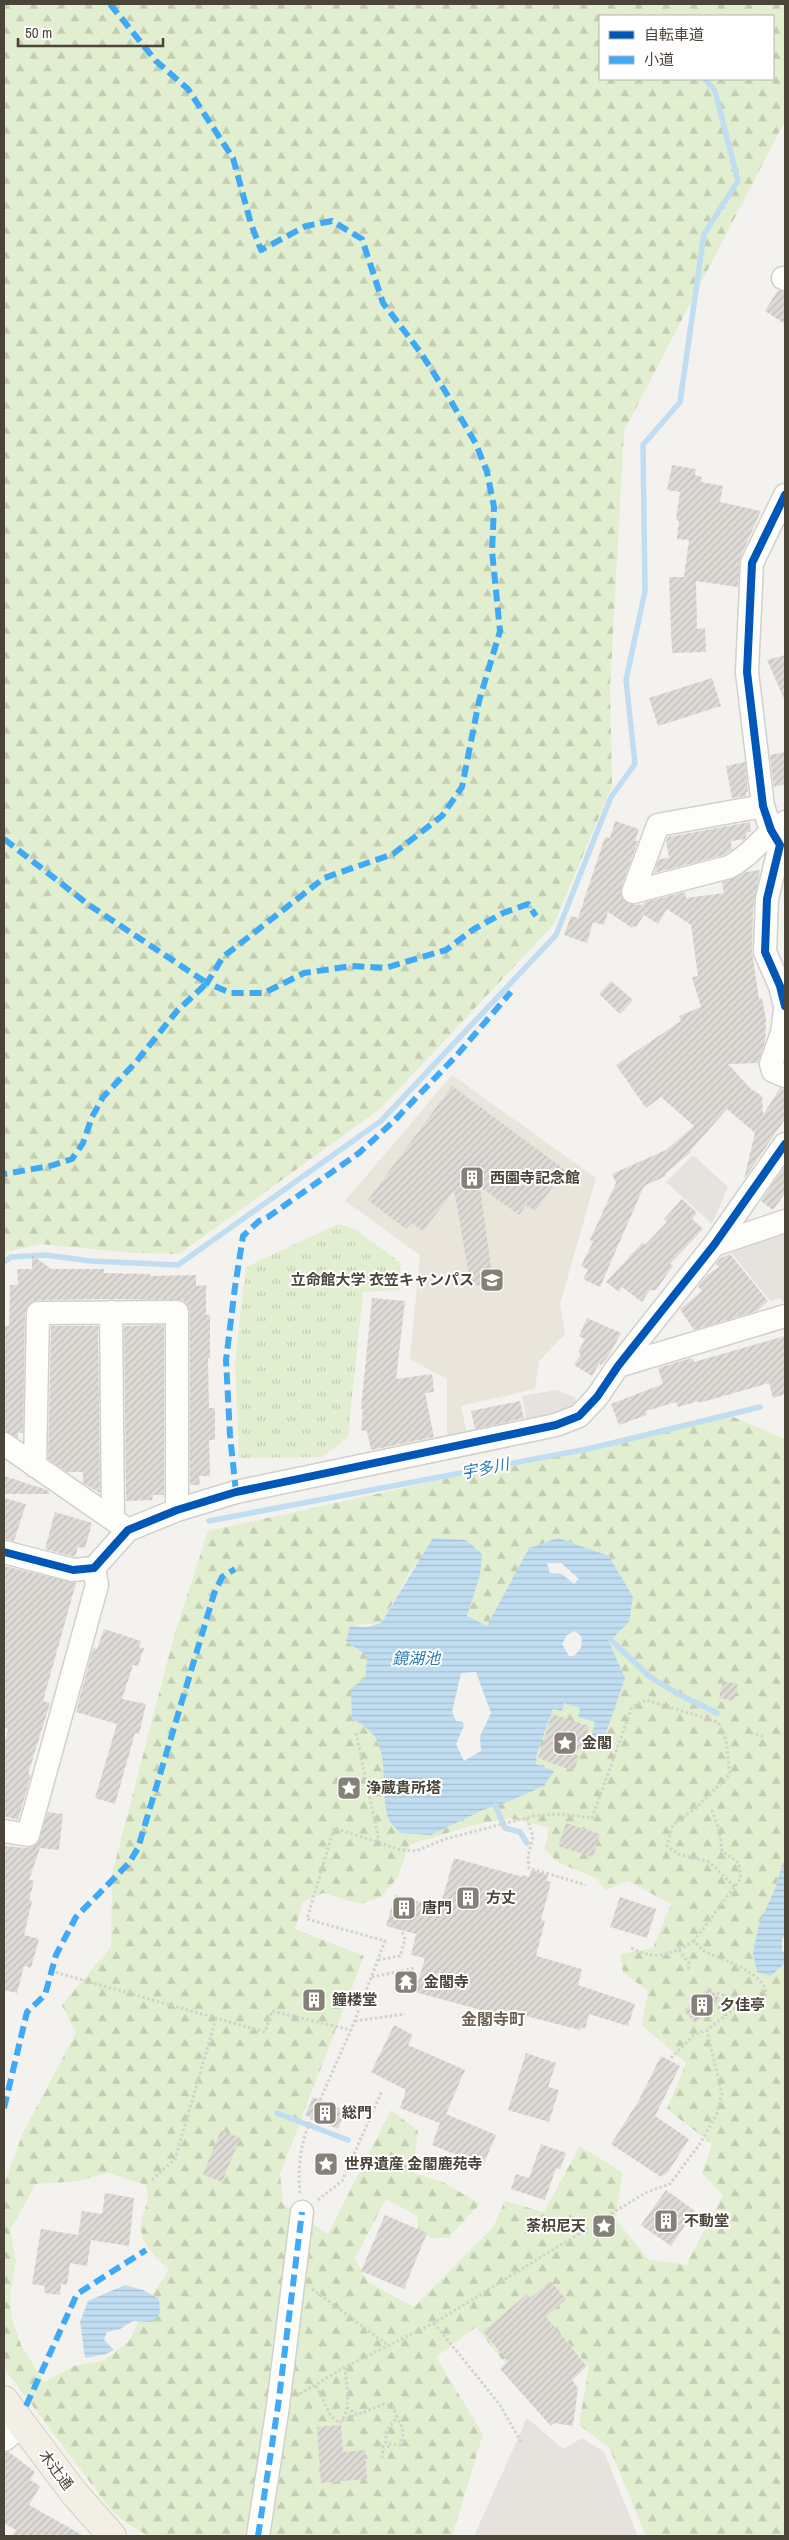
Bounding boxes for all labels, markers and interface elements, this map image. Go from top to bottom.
scale bar [18,15,162,47]
legend [599,15,774,80]
text: 50 m [25,22,52,43]
text: 自転車道 [644,24,704,45]
text: 小道 [644,49,674,70]
building icon: 西園寺記念館 [459,1165,485,1191]
place label: 西園寺記念館 [490,1167,580,1188]
school or university icon: 立命館大学 衣笠キャンパス [479,1267,505,1293]
place label: 立命館大学 衣笠キャンパス [291,1269,474,1290]
water label: 宇多川 [459,1452,513,1483]
water label: 鏡湖池 [392,1647,442,1669]
place icon: 金閣 [552,1730,578,1756]
place label: 金閣 [582,1732,612,1753]
place icon: 浄蔵貴所塔 [336,1775,362,1801]
place label: 浄蔵貴所塔 [366,1777,441,1798]
building icon: 方丈 [455,1885,481,1911]
place label: 方丈 [486,1887,516,1908]
building icon: 唐門 [391,1895,417,1921]
place label: 唐門 [422,1897,452,1918]
temple icon: 金閣寺 [393,1969,419,1995]
place label: 金閣寺 [424,1971,469,1992]
building icon: 鐘楼堂 [301,1987,327,2013]
place label: 鐘楼堂 [332,1989,377,2010]
building icon: 夕佳亭 [689,1992,715,2018]
place label: 夕佳亭 [720,1994,765,2015]
district label: 金閣寺町 [461,2008,525,2030]
building icon: 総門 [312,2100,338,2126]
place label: 総門 [342,2102,372,2123]
place icon: 世界遺産 金閣鹿苑寺 [313,2151,339,2177]
place label: 世界遺産 金閣鹿苑寺 [344,2153,482,2174]
building icon: 不動堂 [653,2208,679,2234]
place label: 不動堂 [684,2210,729,2231]
place icon: 荼枳尼天 [591,2213,617,2239]
place label: 荼枳尼天 [526,2215,586,2236]
street label: 木辻通 [34,2445,78,2494]

